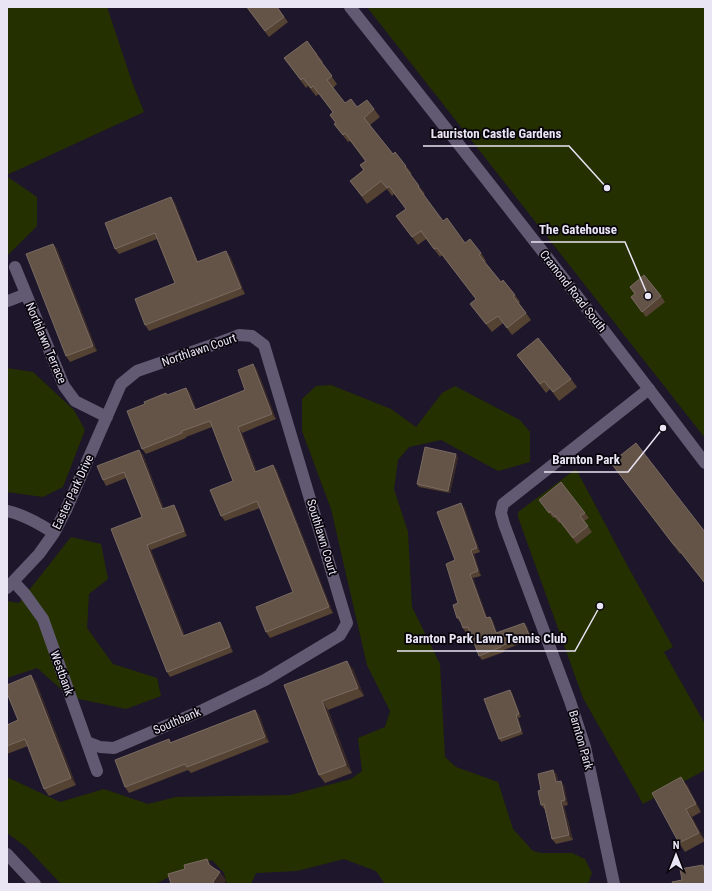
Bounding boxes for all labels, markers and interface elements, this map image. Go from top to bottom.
callout: Lauriston Castle Gardens [423,121,569,146]
text: Lauriston Castle Gardens [431,126,561,141]
callout: The Gatehouse [531,217,625,242]
text: The Gatehouse [539,222,617,237]
street label: Cramond Road South [537,247,609,335]
street label: Northlawn Terrace [23,300,70,386]
street label: Northlawn Court [160,331,238,369]
callout: Barnton Park [544,447,628,472]
street label: Easter Park Drive [50,452,97,532]
text: Barnton Park [552,452,621,467]
street label: Southlawn Court [304,497,340,577]
callout: Barnton Park Lawn Tennis Club [397,626,575,651]
text: Barnton Park Lawn Tennis Club [405,631,567,646]
street label: Westbank [47,649,77,698]
street label: Southbank [151,705,203,737]
street label: Barnton Park [566,709,596,772]
north arrow [656,835,696,875]
text: N [673,839,680,852]

